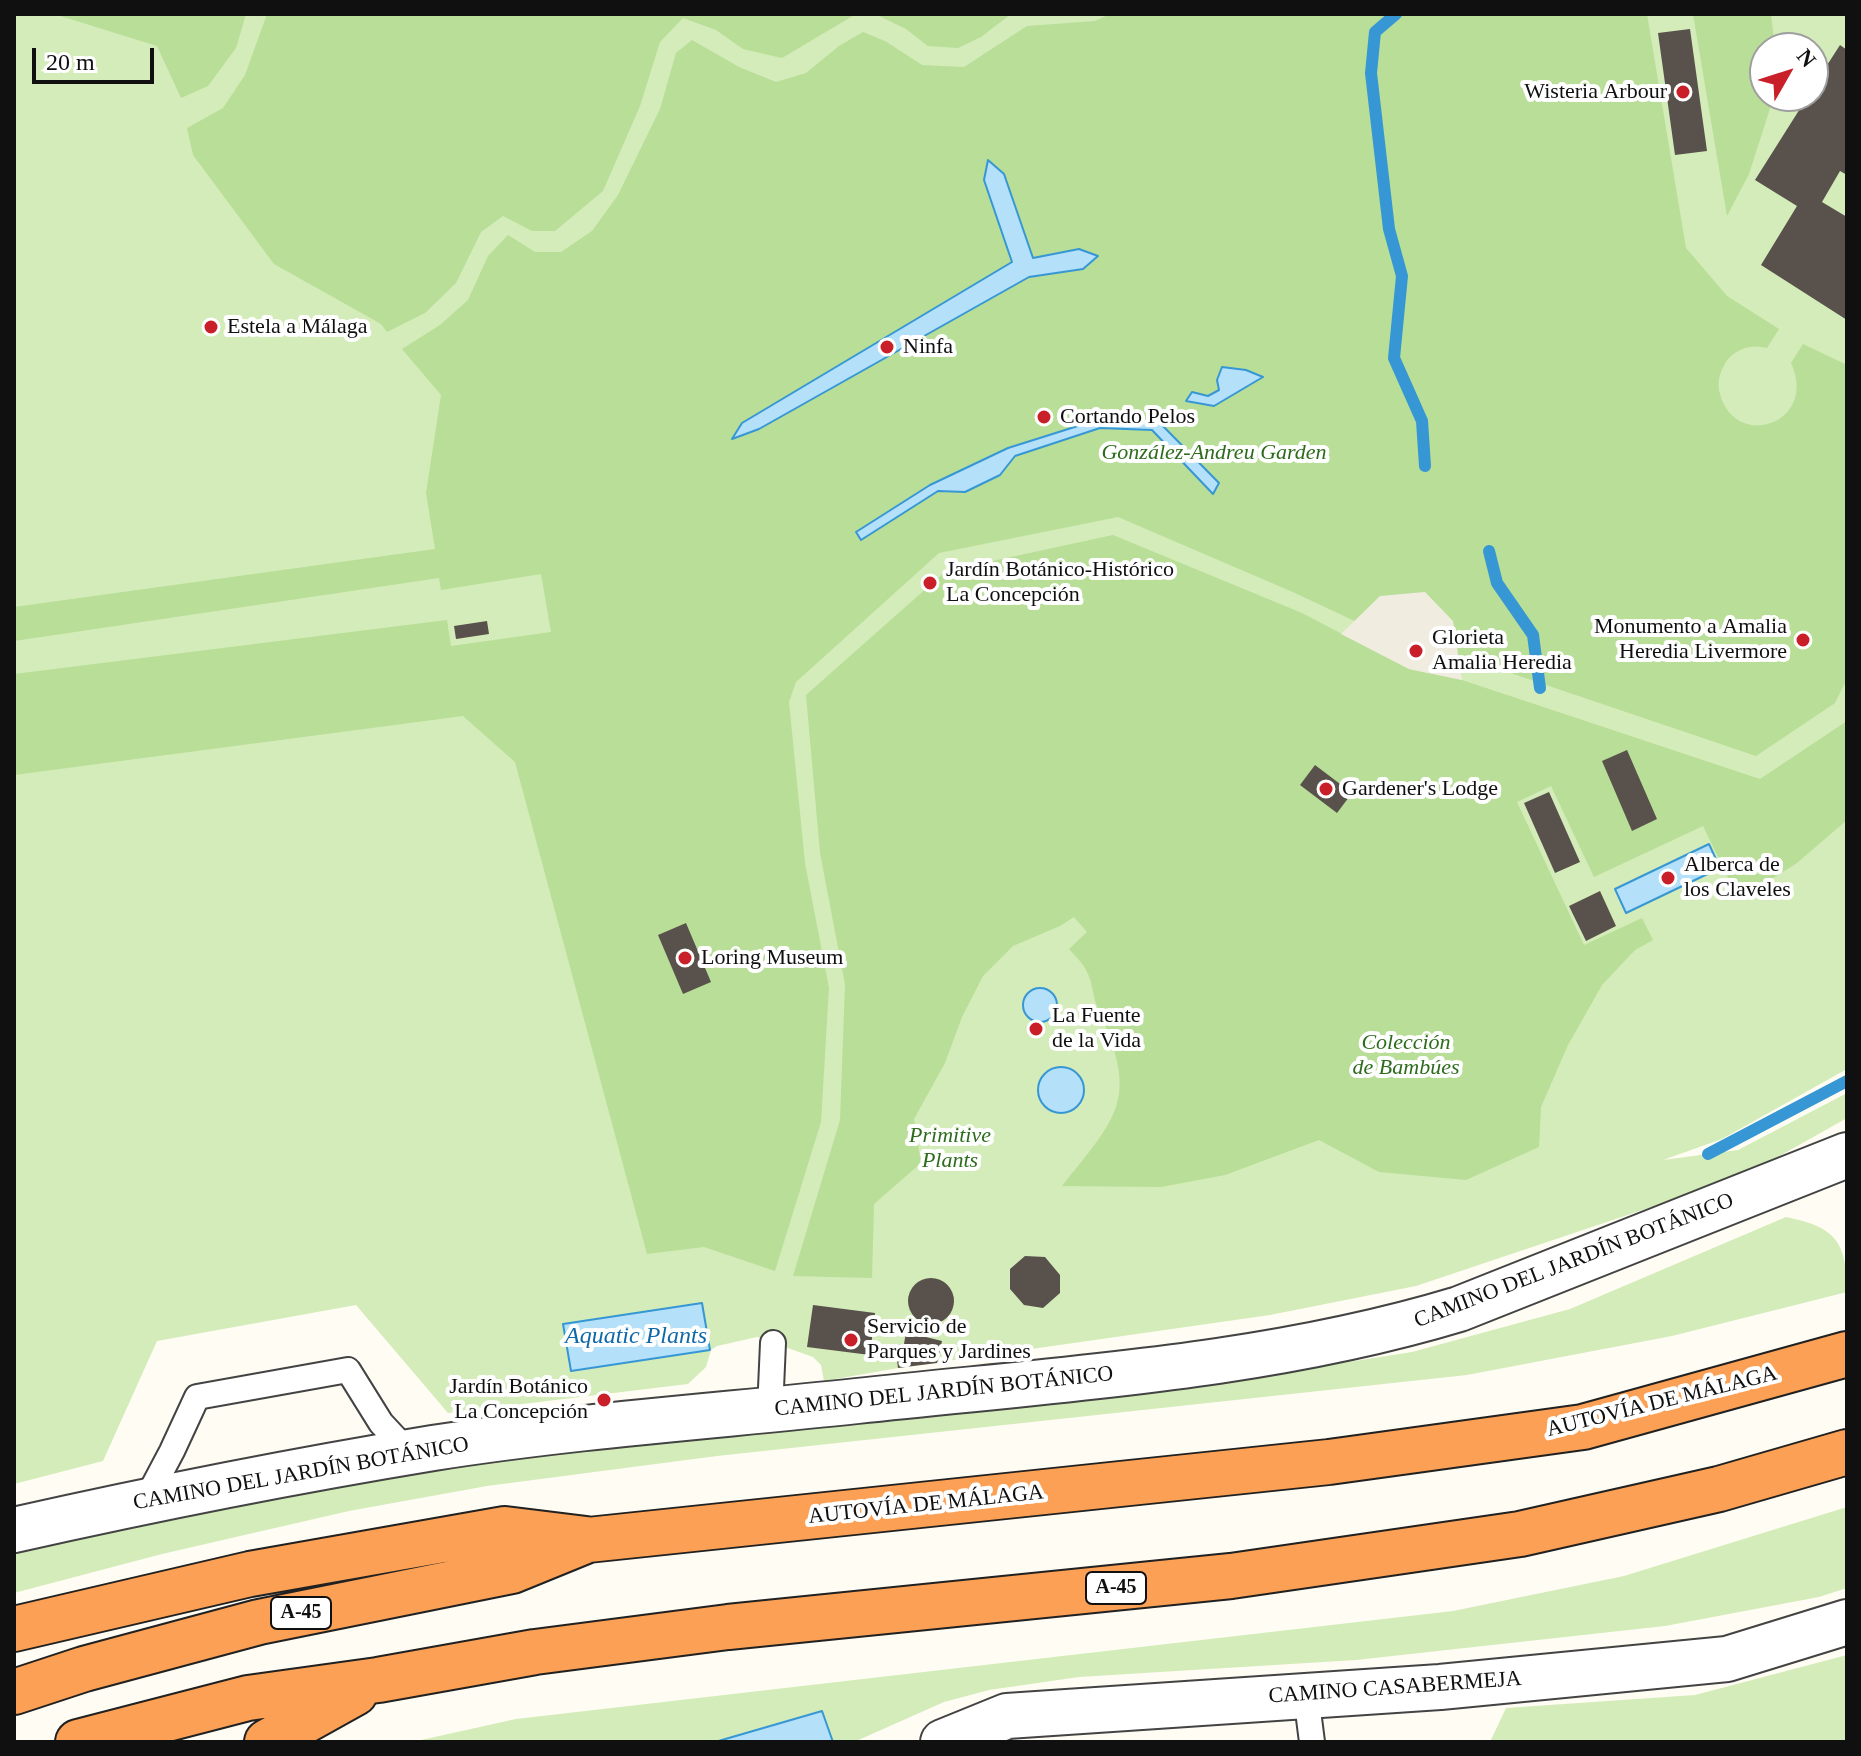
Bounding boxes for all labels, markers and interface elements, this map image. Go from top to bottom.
scale bar [36,32,158,82]
north arrow [1749,32,1829,112]
text: N [1792,44,1821,72]
text: 20 m [46,49,95,75]
place label: Wisteria Arbour [1524,79,1667,105]
marker: Wisteria Arbour [1674,83,1692,101]
place label: Estela a Málaga [227,314,367,340]
marker: Estela a Málaga [202,318,220,336]
place label: Ninfa [903,334,953,360]
marker: Ninfa [878,338,896,356]
place label: Cortando Pelos [1060,404,1195,430]
marker: Cortando Pelos [1035,408,1053,426]
park label: González-Andreu Garden [1101,440,1327,466]
place label: Jardín Botánico-Histórico La Concepción [946,557,1174,608]
marker: Jardín Botánico-Histórico La Concepción [921,574,939,592]
place label: Monumento a Amalia Heredia Livermore [1594,614,1787,666]
place label: Glorieta Amalia Heredia [1432,625,1572,676]
marker: Monumento a Amalia Heredia Livermore [1794,631,1812,649]
marker: Glorieta Amalia Heredia [1407,642,1425,660]
place label: Gardener's Lodge [1342,776,1498,802]
marker: Gardener's Lodge [1317,780,1335,798]
place label: Alberca de los Claveles [1684,852,1791,904]
marker: Alberca de los Claveles [1659,869,1677,887]
place label: Loring Museum [701,945,843,971]
marker: Loring Museum [676,949,694,967]
place label: La Fuente de la Vida [1052,1003,1141,1054]
marker: La Fuente de la Vida [1027,1020,1045,1038]
park label: Colección de Bambúes [1353,1030,1459,1082]
park label: Primitive Plants [909,1123,991,1174]
street label: CAMINO DEL JARDÍN BOTÁNICO [1410,1188,1738,1334]
place label: Servicio de Parques y Jardines [867,1314,1031,1366]
water label: Aquatic Plants [565,1323,707,1351]
marker: Servicio de Parques y Jardines [842,1331,860,1349]
street label: CAMINO DEL JARDÍN BOTÁNICO [773,1361,1115,1423]
street label: AUTOVÍA DE MÁLAGA [1544,1361,1780,1443]
place label: Jardín Botánico La Concepción [449,1374,588,1426]
marker: Jardín Botánico La Concepción [595,1391,613,1409]
street label: CAMINO DEL JARDÍN BOTÁNICO [131,1431,471,1517]
street label: AUTOVÍA DE MÁLAGA [807,1480,1045,1530]
road number: A-45 [1086,1572,1146,1604]
road number: A-45 [271,1597,331,1629]
street label: CAMINO CASABERMEJA [1268,1666,1522,1710]

